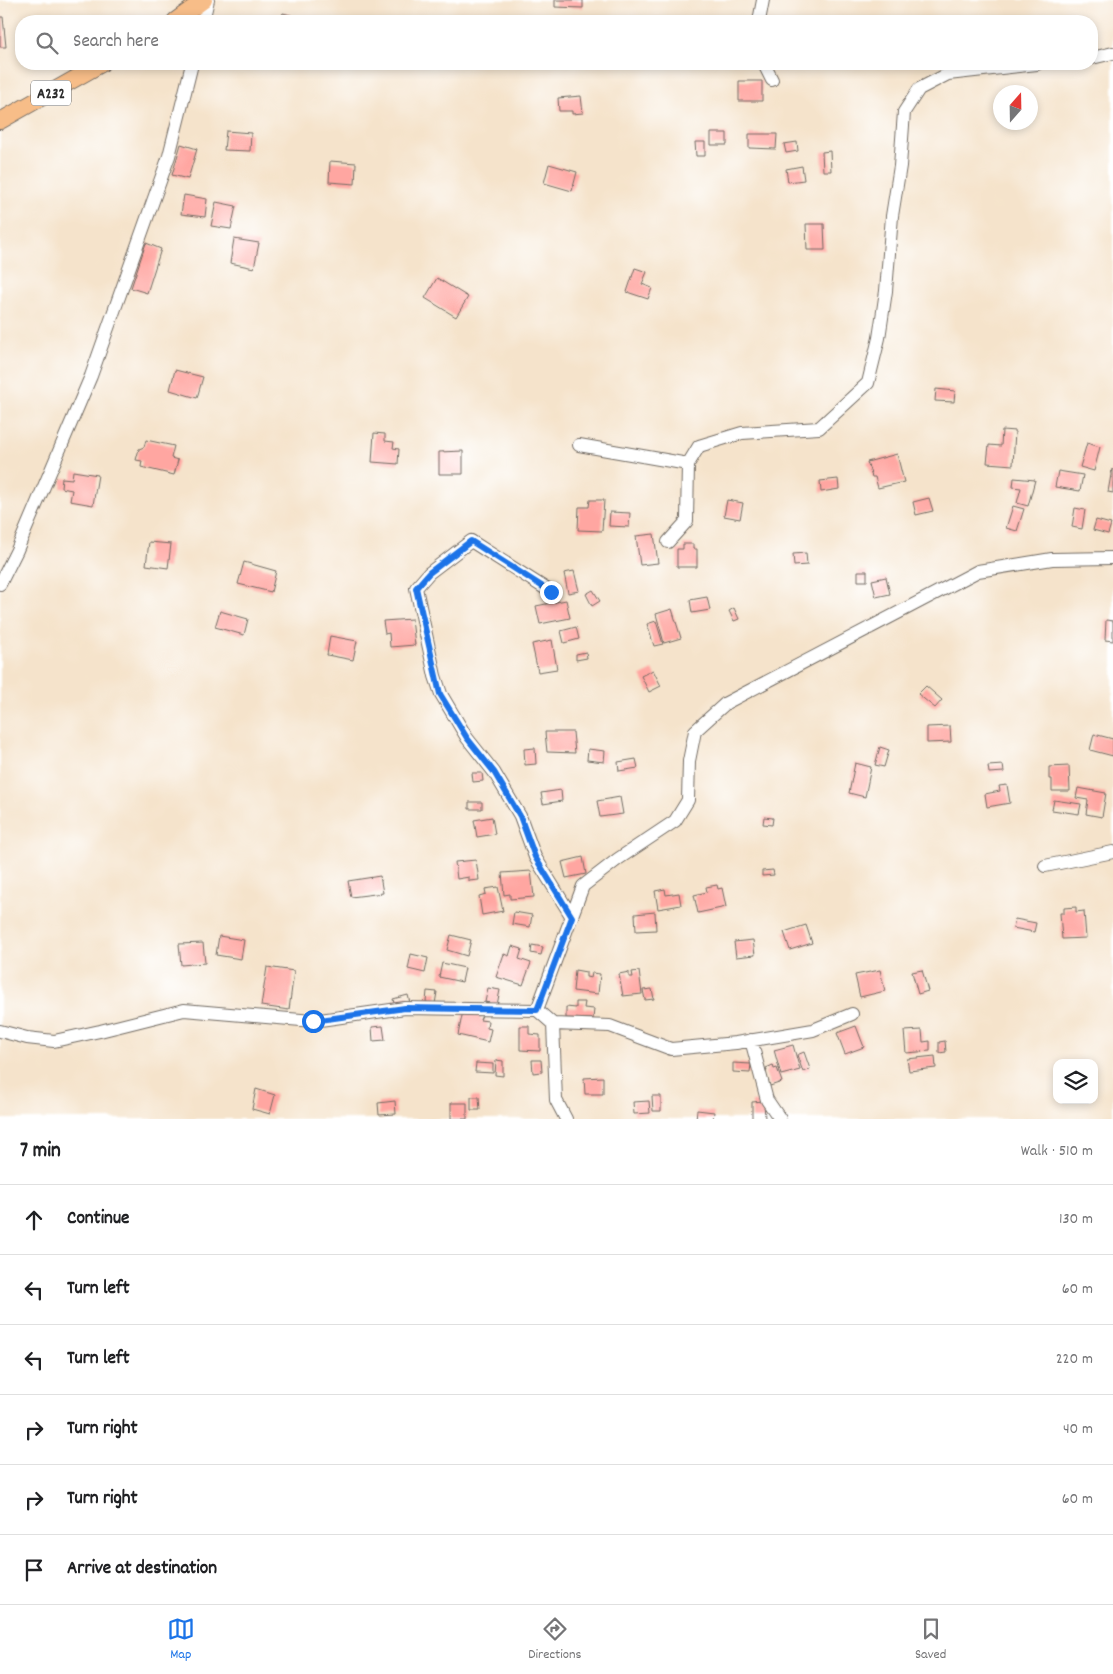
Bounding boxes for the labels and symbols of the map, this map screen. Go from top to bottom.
road number: A232 [31,80,71,106]
north arrow [993,85,1038,130]
route end [540,581,563,604]
route start [302,1010,325,1033]

